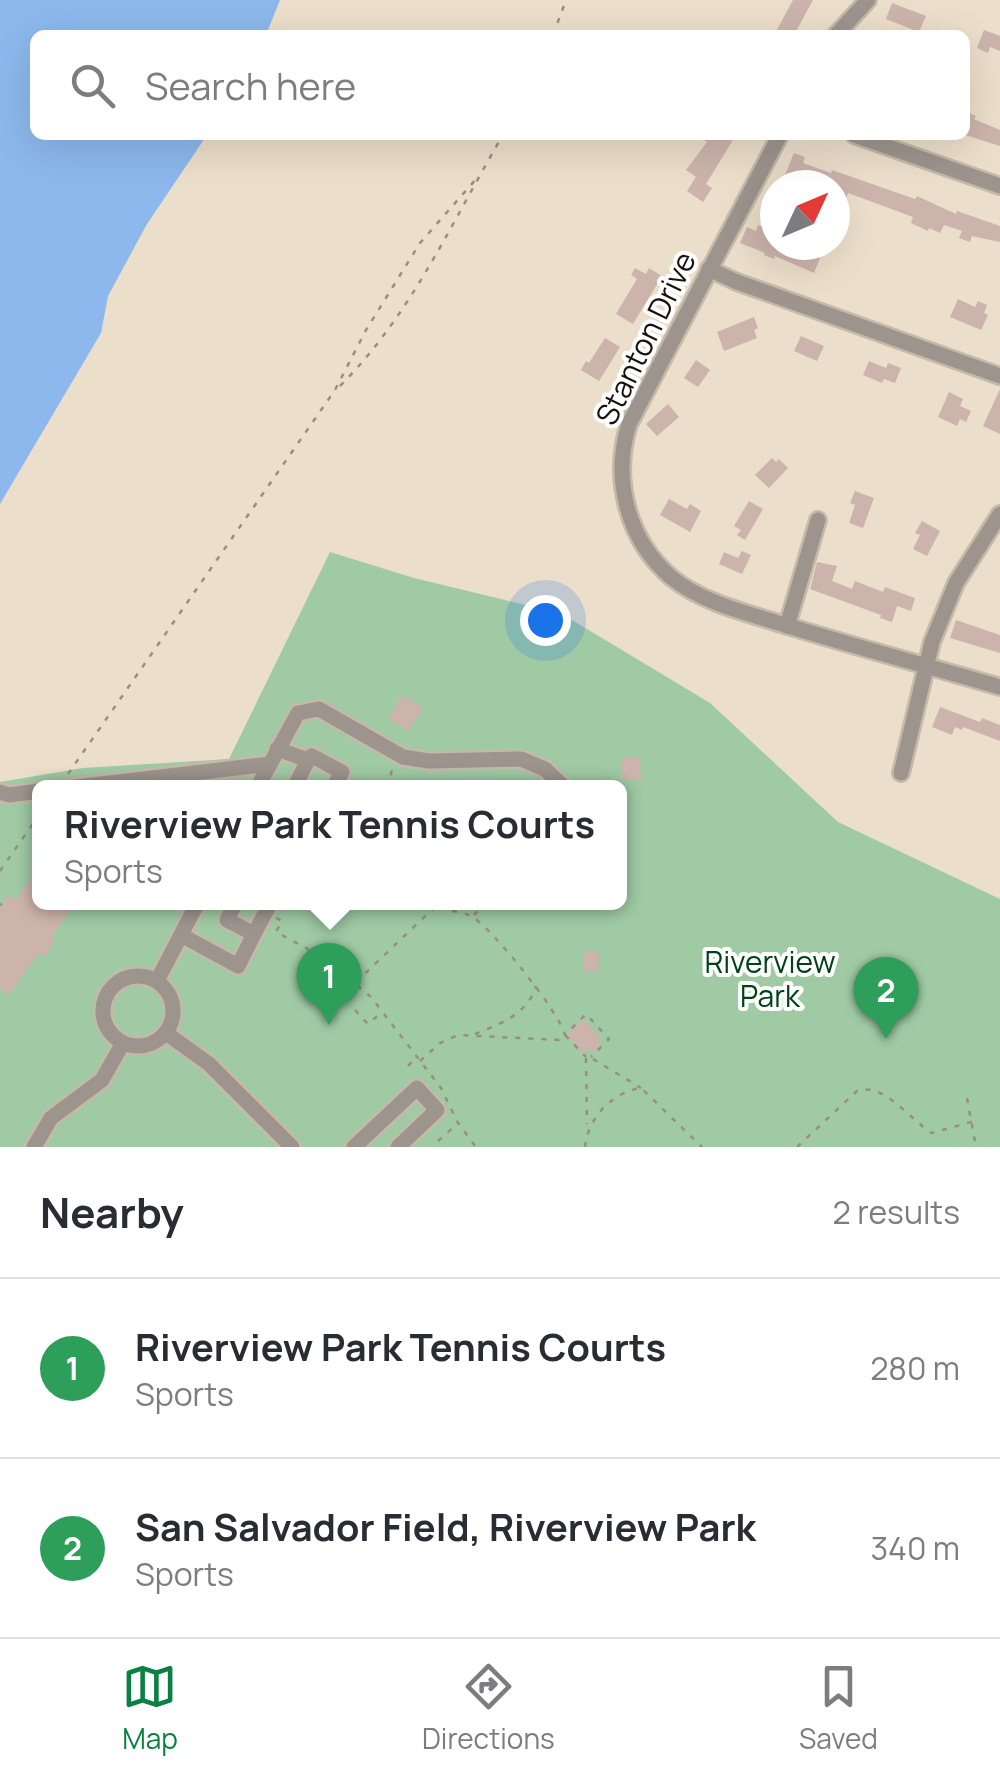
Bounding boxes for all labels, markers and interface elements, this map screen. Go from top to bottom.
search box [30,30,970,140]
icon: search [65,58,120,113]
text: Search here [145,59,356,111]
north arrow [760,170,850,260]
street label: Stanton Drive [585,244,705,432]
your location [520,595,571,646]
popup [32,780,627,910]
text: Riverview Park Tennis Courts [64,797,595,849]
text: Sports [64,849,163,893]
park label: Riverview Park [704,941,836,1016]
pin: 1 [296,942,362,1025]
pin: 2 [854,956,918,1039]
text: Nearby [40,1183,184,1241]
text: 2 results [833,1190,960,1234]
text: Riverview Park Tennis Courts [135,1320,666,1372]
text: 1 [65,1346,80,1390]
text: 280 m [870,1346,960,1390]
text: Sports [135,1372,234,1416]
text: San Salvador Field, Riverview Park [135,1500,756,1552]
text: 2 [63,1526,82,1570]
text: 340 m [870,1526,960,1570]
text: Sports [135,1552,234,1596]
tab: Map [122,1659,178,1757]
tab: Directions [422,1659,555,1757]
tab: Saved [799,1659,878,1757]

